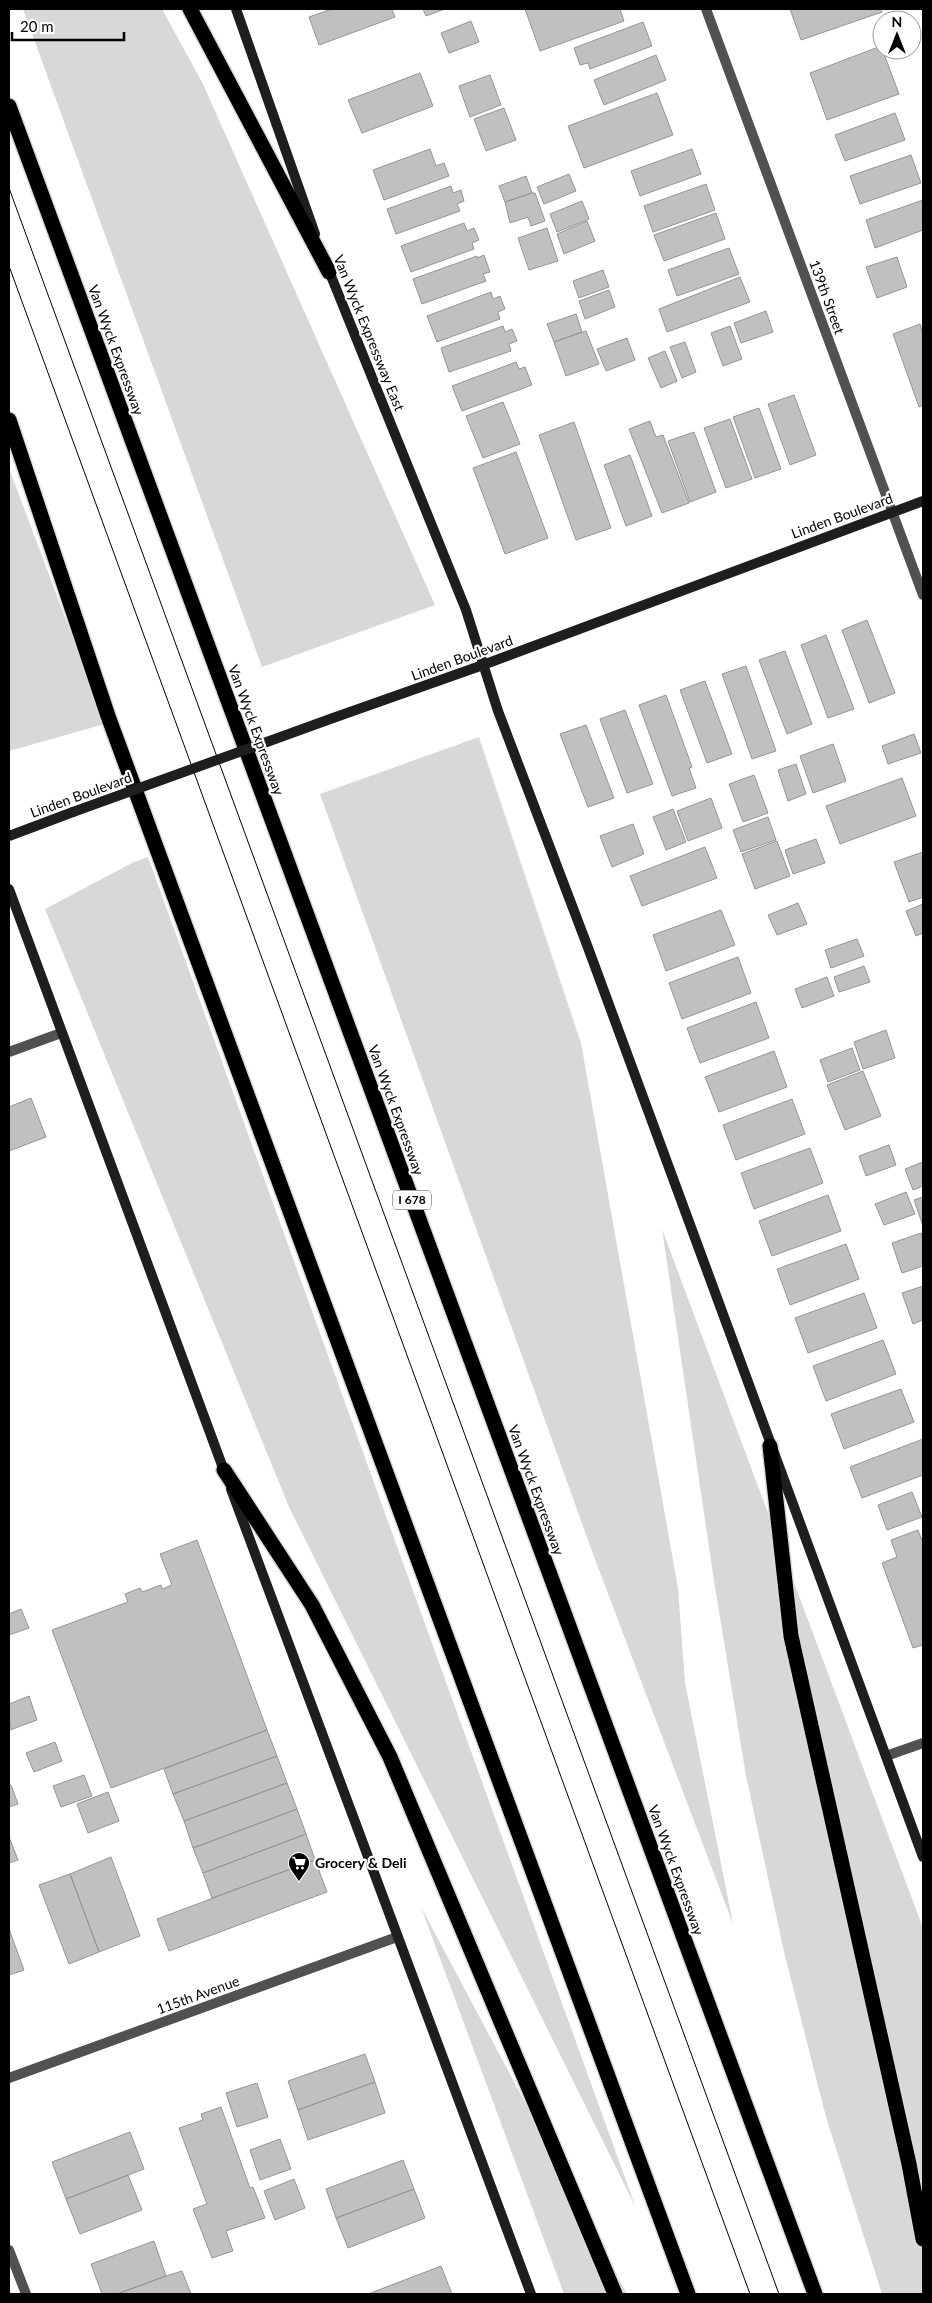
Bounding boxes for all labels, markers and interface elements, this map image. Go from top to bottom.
scale bar [12,10,125,42]
north arrow [872,10,922,60]
text: N [892,13,902,30]
text: 20 m [20,17,54,35]
street label: Van Wyck Expressway East [330,252,409,413]
street label: 139th Street [806,257,849,336]
street label: Van Wyck Expressway [85,282,148,418]
street label: Linden Boulevard [789,489,895,542]
street label: Linden Boulevard [409,631,515,684]
street label: Van Wyck Expressway [225,662,288,798]
street label: Linden Boulevard [28,768,134,821]
street label: Van Wyck Expressway [365,1042,428,1178]
road number: I 678 [393,1190,431,1210]
street label: Van Wyck Expressway [505,1422,568,1558]
street label: Van Wyck Expressway [645,1802,708,1938]
supermarket icon: Grocery & Deli [287,1851,311,1882]
place label: Grocery & Deli [315,1854,406,1871]
street label: 115th Avenue [154,1972,241,2017]

